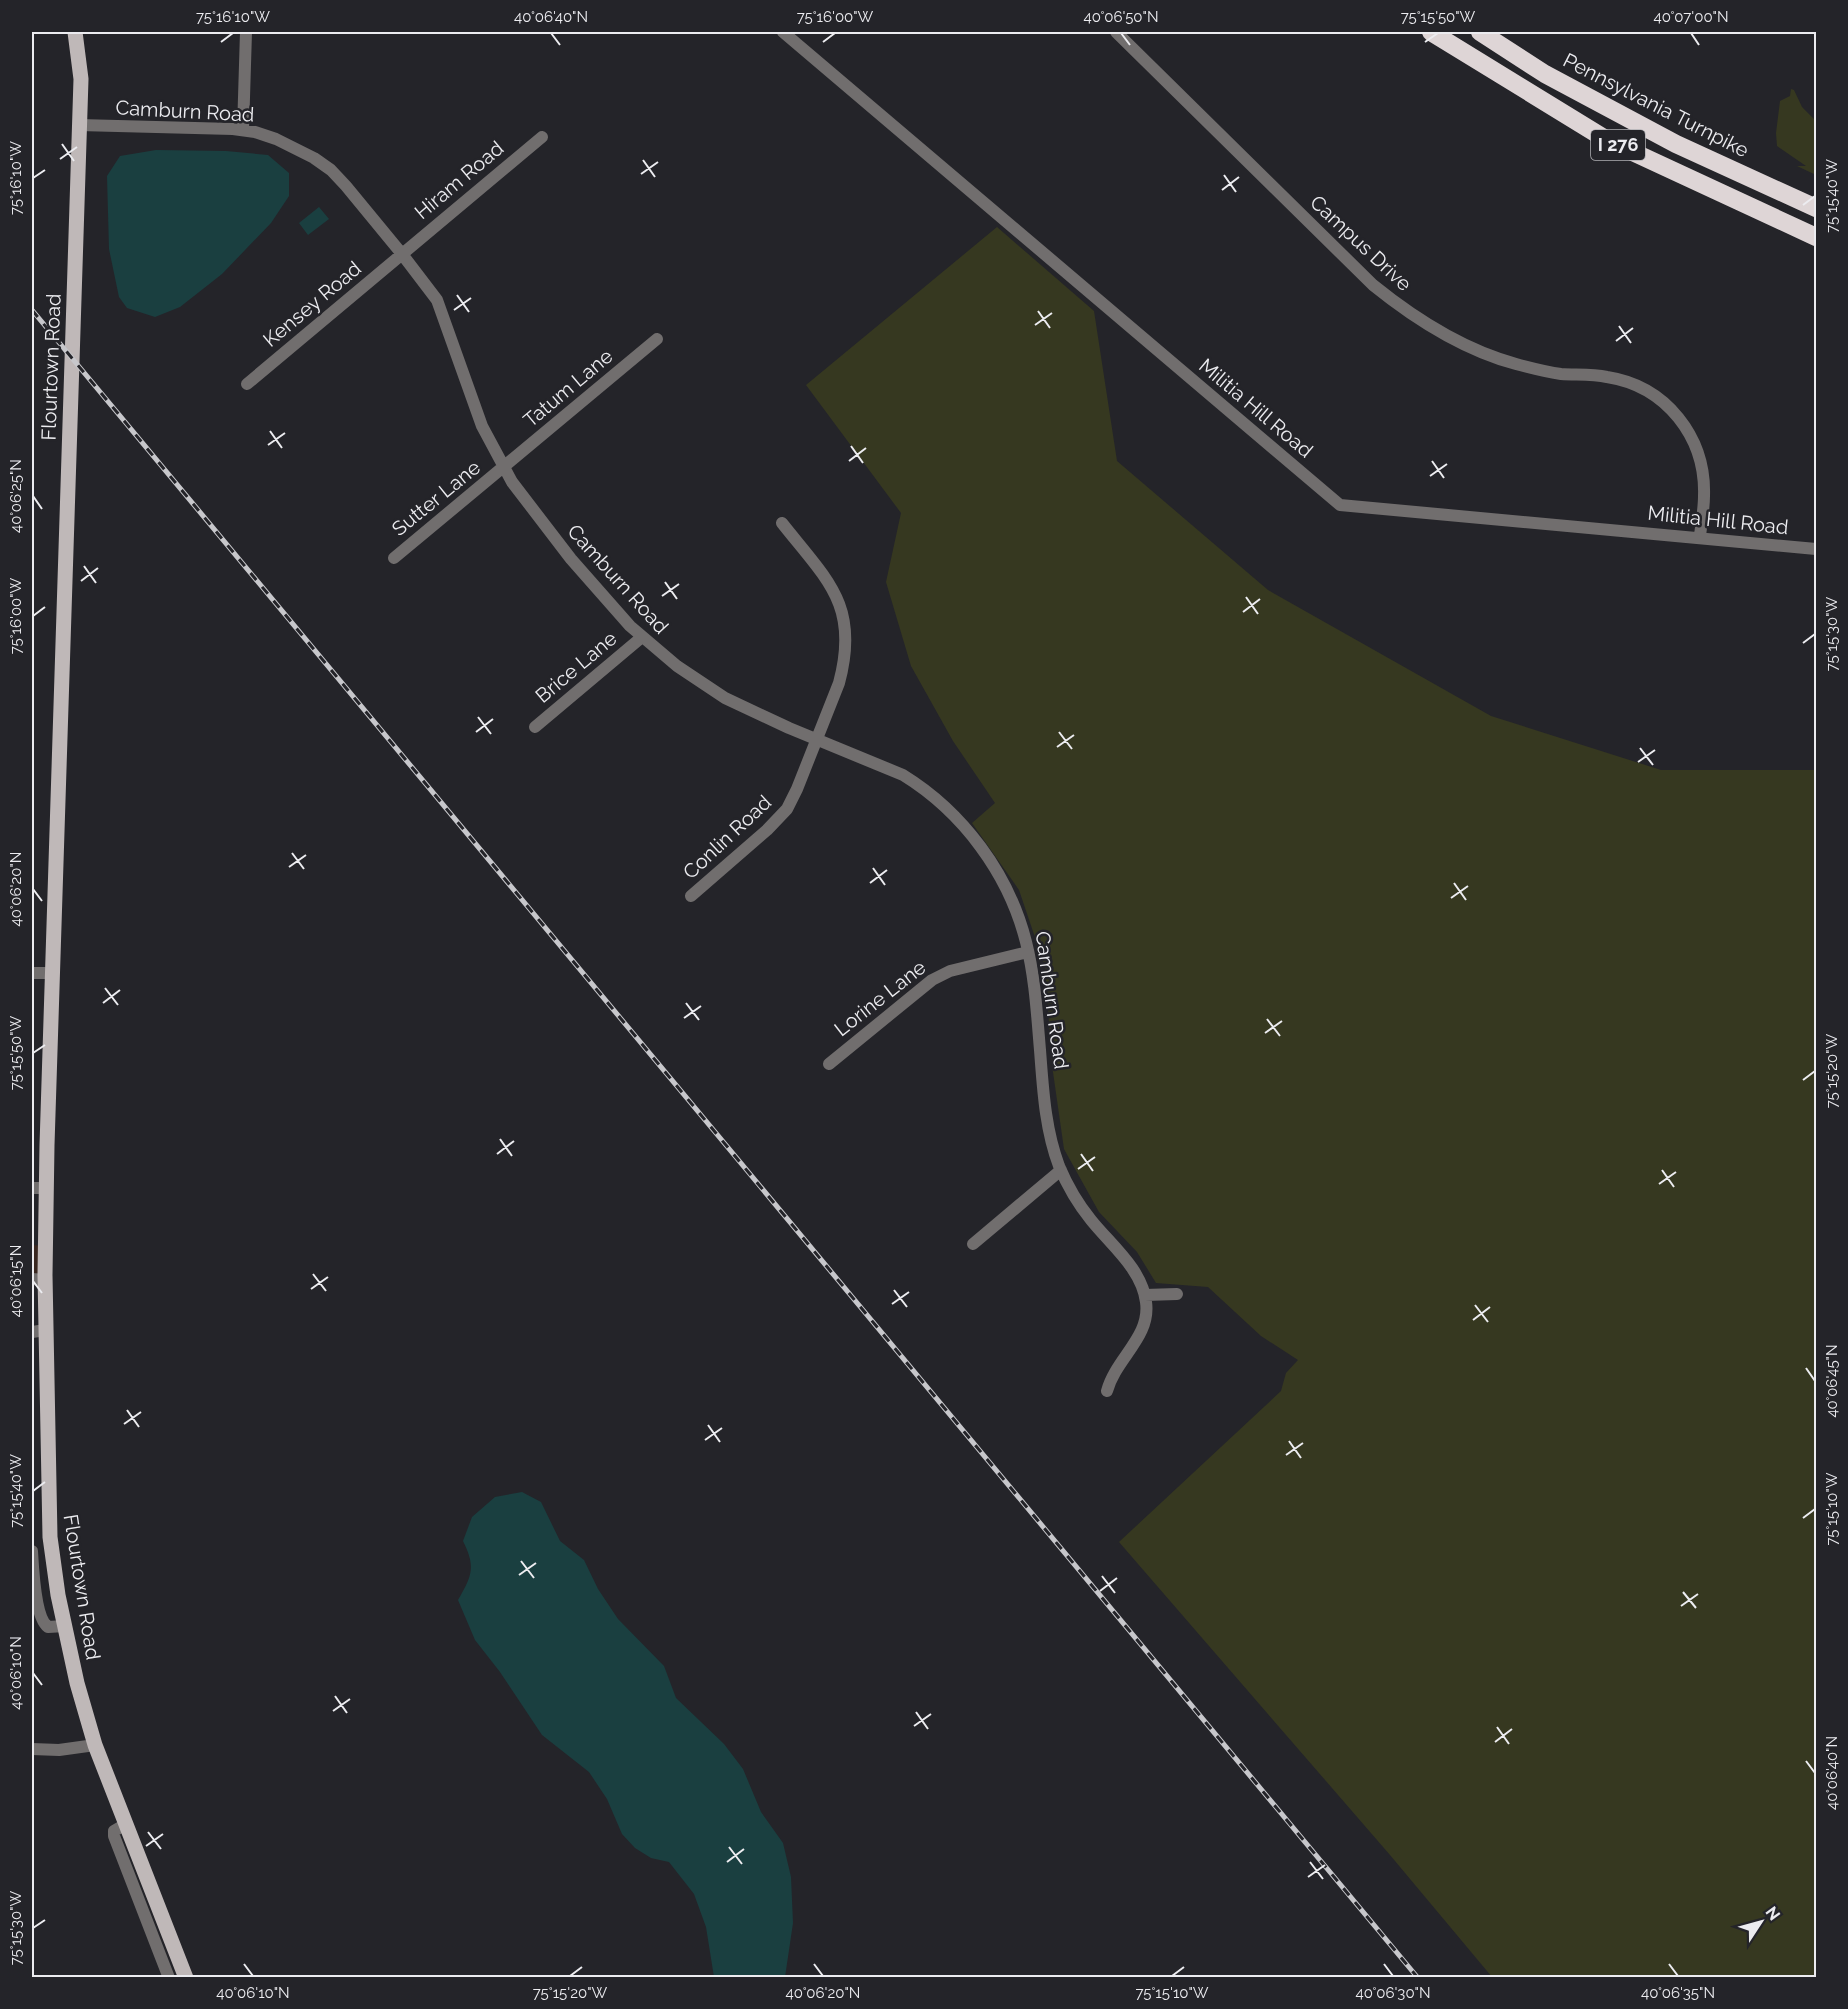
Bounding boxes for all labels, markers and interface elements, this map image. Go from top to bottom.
text: 75°16'10"W [196,8,270,26]
text: 40°06'40"N [514,8,588,26]
text: 75°16'00"W [797,8,874,26]
text: 40°06'50"N [1084,8,1158,26]
text: 75°15'50"W [1401,8,1476,26]
text: 40°07'00"N [1653,8,1729,26]
street label: Pennsylvania Turnpike [1559,48,1753,162]
street label: Camburn Road [115,95,255,127]
road number: I 276 [1591,130,1645,160]
street label: Hiram Road [410,136,508,224]
text: 75°16'10"W [7,141,25,215]
text: 75°15'40"W [1823,159,1841,233]
street label: Campus Drive [1305,190,1417,296]
street label: Kensey Road [258,256,366,352]
street label: Flourtown Road [36,293,66,441]
street label: Tatum Lane [519,344,618,432]
street label: Militia Hill Road [1194,353,1318,463]
street label: Sutter Lane [387,455,485,541]
text: 40°06'25"N [7,459,25,533]
street label: Militia Hill Road [1647,501,1789,539]
street label: Camburn Road [563,519,673,639]
text: 75°16'00"W [7,577,25,654]
text: 75°15'30"W [1823,596,1841,671]
street label: Brice Lane [531,626,622,708]
street label: Conlin Road [678,790,776,884]
text: 40°06'20"N [7,852,25,926]
street label: Camburn Road [1030,930,1074,1070]
street label: Lorine Lane [830,955,931,1041]
text: 75°15'50"W [7,1015,25,1090]
text: 75°15'20"W [1823,1033,1841,1108]
text: 40°06'15"N [7,1245,25,1317]
text: 40°06'45"N [1823,1344,1841,1418]
text: 75°15'40"W [7,1454,25,1528]
text: 75°15'10"W [1823,1472,1841,1546]
street label: Flourtown Road [59,1512,105,1662]
text: 40°06'10"N [7,1636,25,1710]
text: 40°06'40"N [1823,1736,1841,1810]
text: 75°15'30"W [7,1890,25,1965]
north arrow [1731,1892,1791,1952]
text: N [1761,1903,1784,1924]
text: 40°06'10"N [216,1984,290,2002]
text: 75°15'20"W [533,1984,608,2002]
text: 40°06'20"N [786,1984,860,2002]
text: 75°15'10"W [1135,1984,1209,2002]
text: 40°06'30"N [1356,1984,1430,2002]
text: 40°06'35"N [1641,1984,1715,2002]

